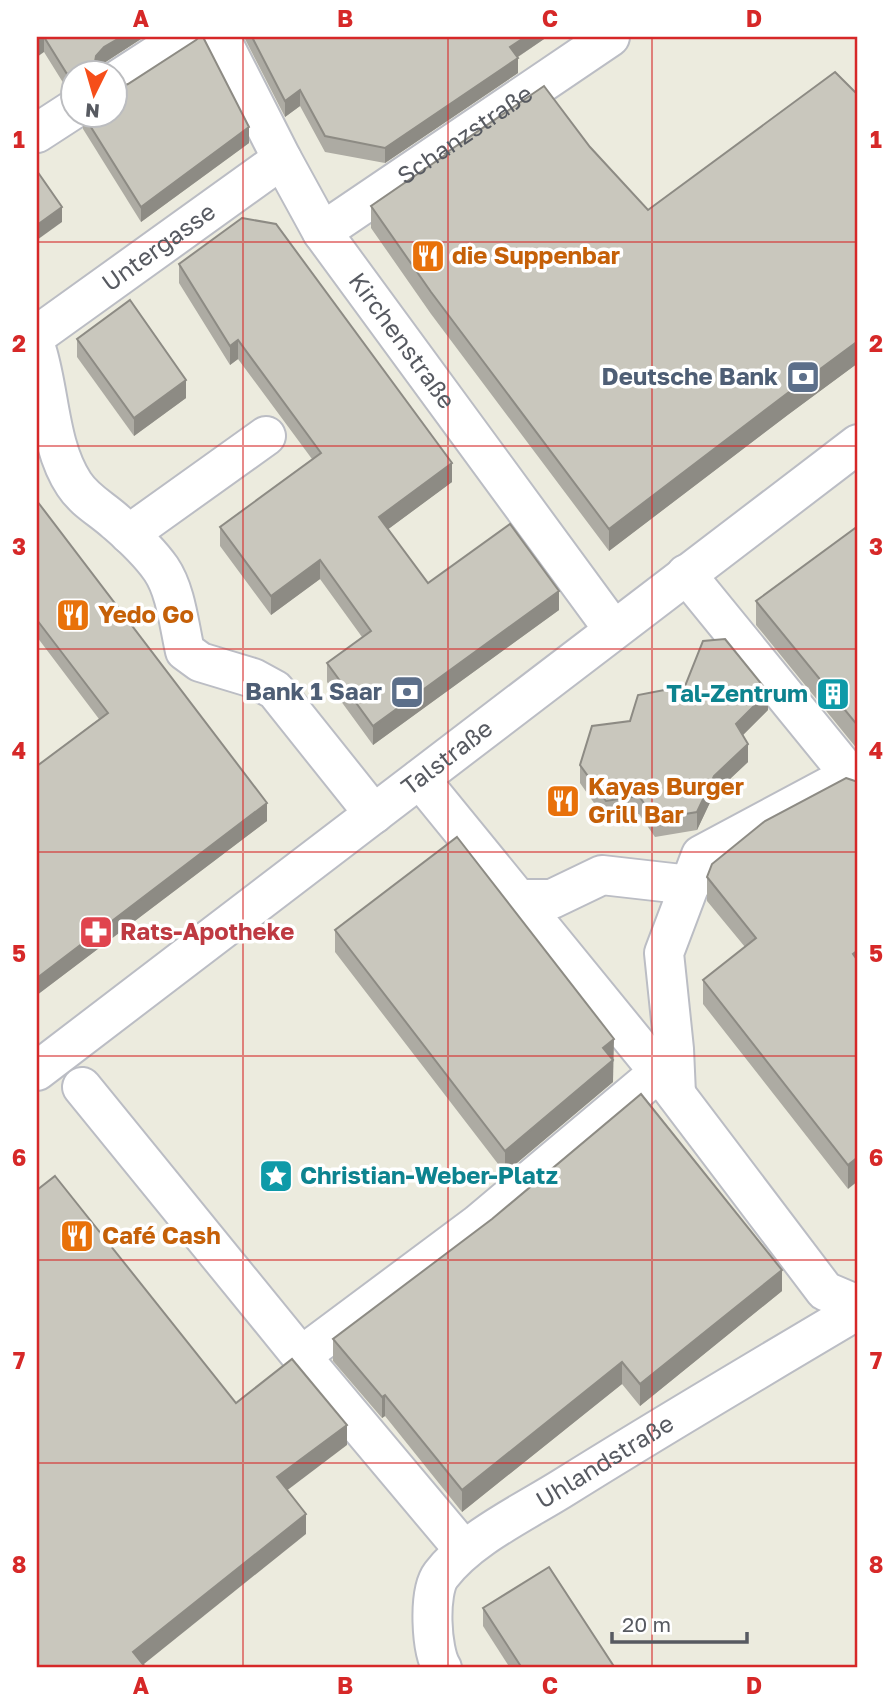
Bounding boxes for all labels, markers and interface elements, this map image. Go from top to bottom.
text: A [133,4,150,32]
text: B [337,4,353,32]
text: C [542,4,558,32]
text: D [746,4,762,32]
north arrow [60,60,130,130]
street label: Schanzstraße [391,78,537,190]
text: N [84,99,101,124]
text: 1 [13,125,25,153]
text: 1 [870,125,882,153]
street label: Untergasse [96,196,220,297]
restaurant icon: die Suppenbar [409,237,447,275]
place label: die Suppenbar [452,240,620,269]
street label: Kirchenstraße [344,266,462,414]
text: 2 [12,329,26,357]
text: 2 [869,329,883,357]
bank icon: Deutsche Bank [784,358,822,396]
place label: Deutsche Bank [602,361,778,390]
text: 3 [12,532,26,560]
text: 3 [869,532,883,560]
restaurant icon: Yedo Go [54,596,92,634]
place label: Yedo Go [98,599,194,628]
bank icon: Bank 1 Saar [388,673,426,711]
building icon: Tal-Zentrum [814,675,852,713]
place label: Bank 1 Saar [245,676,382,705]
place label: Tal-Zentrum [666,678,808,707]
street label: Talstraße [395,713,497,801]
text: 4 [12,736,26,764]
text: 4 [869,736,883,764]
place label: Kayas Burger Grill Bar [588,771,744,828]
restaurant icon: Kayas Burger Grill Bar [544,782,582,820]
pharmacy icon: Rats-Apotheke [77,913,115,951]
place label: Rats-Apotheke [120,916,294,945]
text: 5 [12,939,26,967]
text: 5 [869,939,883,967]
text: 6 [12,1143,26,1171]
text: 6 [869,1143,883,1171]
place icon: Christian-Weber-Platz [257,1157,295,1195]
place label: Christian-Weber-Platz [300,1160,558,1189]
restaurant icon: Café Cash [58,1217,96,1255]
place label: Café Cash [102,1220,221,1249]
text: 7 [13,1346,25,1374]
text: 7 [870,1346,882,1374]
street label: Uhlandstraße [530,1408,678,1514]
text: 8 [12,1550,26,1578]
text: 8 [869,1550,883,1578]
scale bar [612,1600,746,1644]
text: 20 m [622,1611,671,1637]
text: A [133,1671,150,1699]
text: B [337,1671,353,1699]
text: C [542,1671,558,1699]
text: D [746,1671,762,1699]

